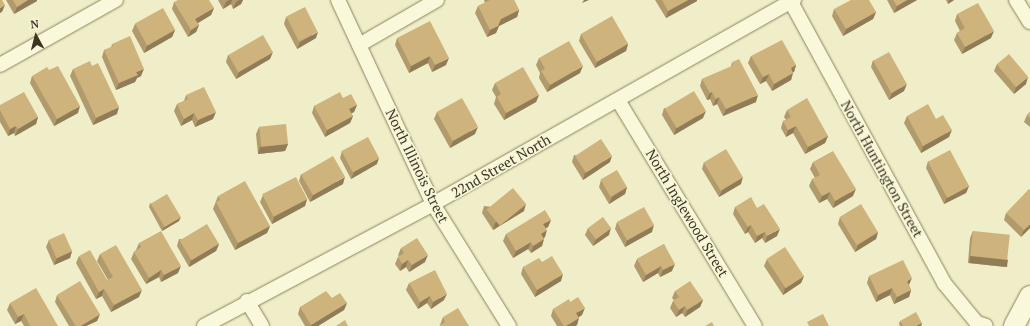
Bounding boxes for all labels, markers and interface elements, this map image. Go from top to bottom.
north arrow [16,16,56,56]
text: N [30,17,40,32]
street label: North Huntington Street [837,98,927,240]
street label: North Illinois Street [382,106,452,226]
street label: 22nd Street North [448,131,554,201]
street label: North Inglewood Street [642,146,732,280]

